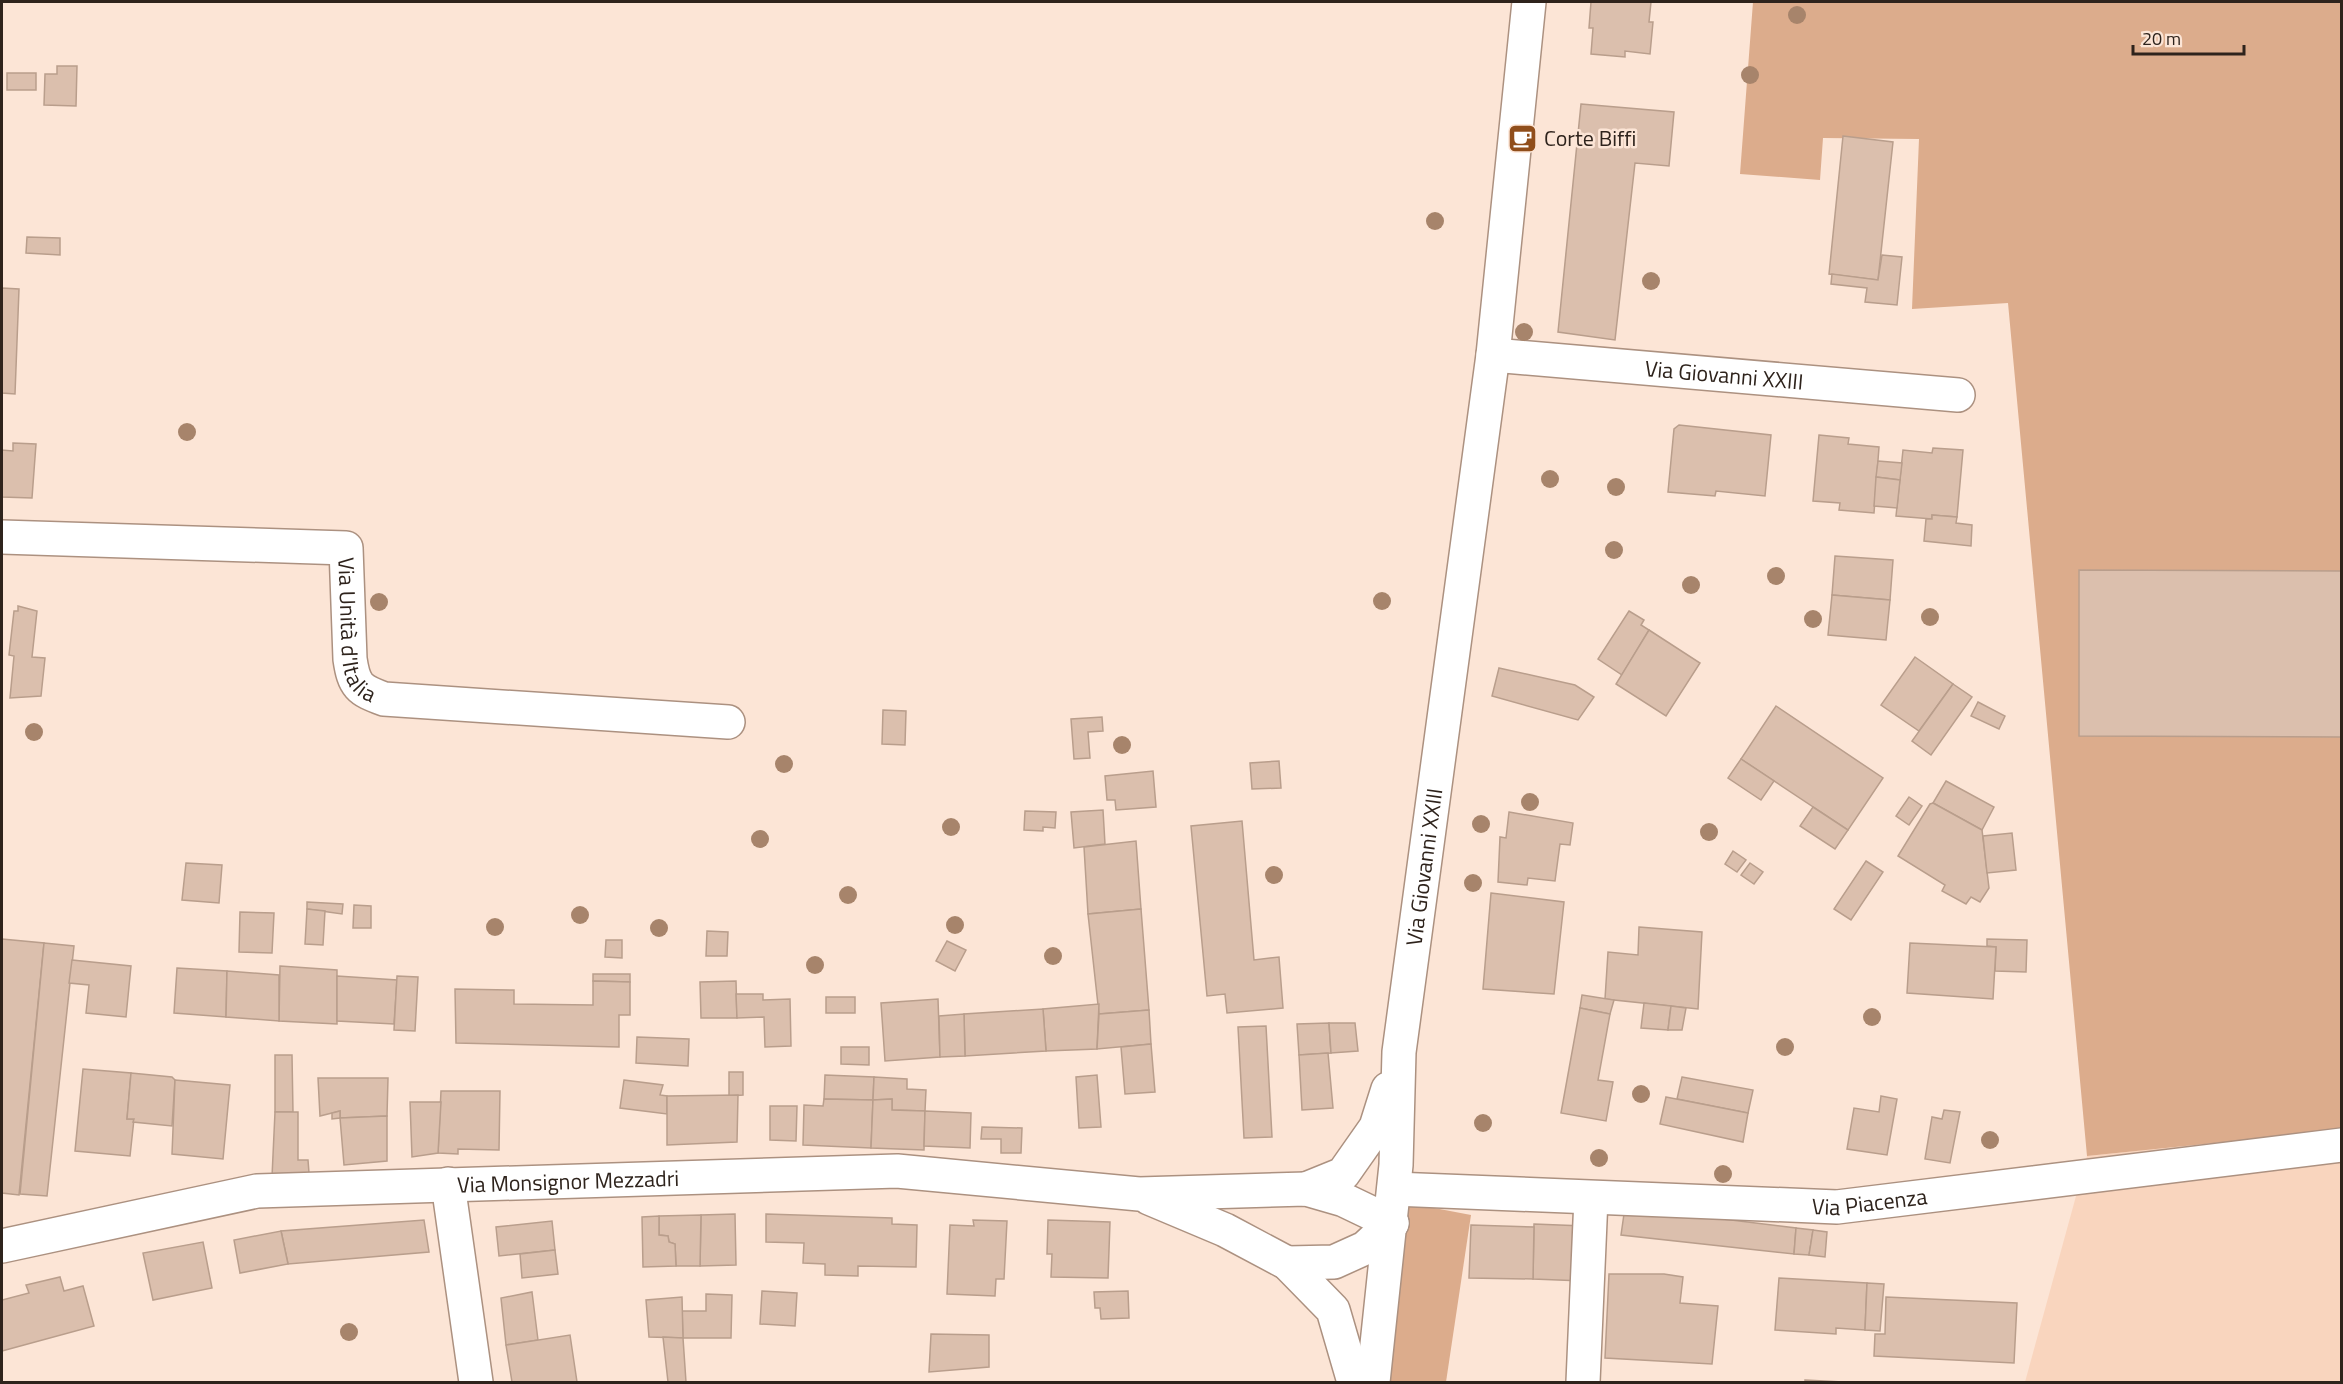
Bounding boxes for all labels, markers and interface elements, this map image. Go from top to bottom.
scale bar [2133,18,2244,56]
text: 20 m [2142,25,2181,52]
place label: Corte Biffi [1544,121,1636,155]
cafe icon: Corte Biffi [1507,122,1539,154]
street label: Via Giovanni XXIII [1644,351,1805,399]
street label: Via Unità d'Italia [329,557,382,711]
street label: Via Giovanni XXIII [1396,786,1451,948]
street label: Via Monsignor Mezzadri [456,1161,680,1202]
street label: Via Piacenza [1811,1179,1929,1224]

